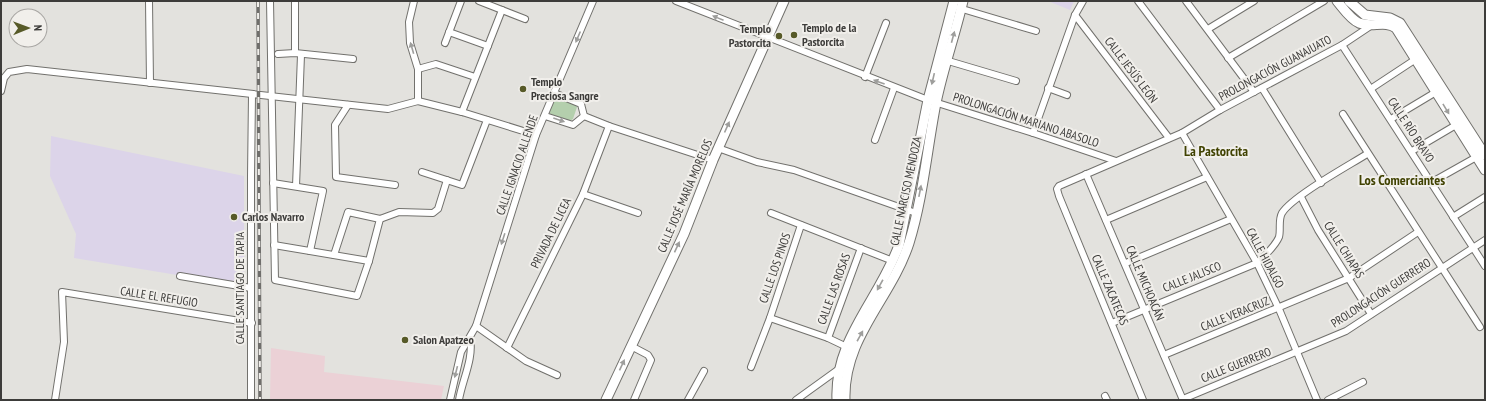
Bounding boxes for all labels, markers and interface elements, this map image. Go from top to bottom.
north arrow [8,8,48,48]
one-way arrow [712,15,724,21]
place label: Templo de la Pastorcita [802,20,856,49]
place label: Templo Pastorcita [729,21,772,50]
text: N [31,25,45,31]
marker: Templo de la Pastorcita [789,30,799,40]
one-way arrow [575,31,581,42]
marker: Templo Pastorcita [774,31,784,41]
one-way arrow [950,31,956,43]
street label: PROLONGACIÓN GUANAJUATO [1216,31,1334,104]
street label: CALLE JESÚS LEÓN [1102,34,1161,106]
one-way arrow [409,42,415,54]
one-way arrow [930,73,936,85]
place label: Templo Preciosa Sangre [531,74,599,103]
one-way arrow [872,78,884,84]
marker: Templo Preciosa Sangre [518,84,528,94]
street label: PROLONGACIÓN MARIANO ABASOLO [951,89,1101,150]
street label: CALLE RÍO BRAVO [1385,94,1438,165]
one-way arrow [1443,103,1450,115]
street label: CALLE IGNACIO ALLENDE [492,113,541,217]
one-way arrow [554,118,566,124]
one-way arrow [724,121,731,133]
street label: CALLE NARCISO MENDOZA [887,135,924,247]
street label: CALLE JOSÉ MARÍA MORELOS [654,137,715,255]
district label: La Pastorcita [1184,142,1248,160]
district label: Los Comerciantes [1359,171,1445,189]
one-way arrow [917,185,923,197]
street label: PRIVADA DE LICEA [527,195,574,271]
place label: Carlos Navarro [242,209,305,224]
marker: Carlos Navarro [229,212,239,222]
street label: CALLE CHIAPAS [1321,218,1368,281]
street label: CALLE HIDALGO [1243,225,1288,291]
street label: CALLE SANTIAGO DE TAPIA [232,231,247,344]
street label: CALLE LOS PINOS [755,231,794,305]
one-way arrow [500,233,506,245]
one-way arrow [674,241,680,253]
street label: CALLE MICHOACÁN [1123,243,1168,323]
street label: CALLE LAS ROSAS [814,251,853,327]
street label: CALLE ZACATECAS [1089,252,1132,328]
street label: PROLONGACIÓN GUERRERO [1328,254,1434,330]
street label: CALLE JALISCO [1160,258,1224,295]
one-way arrow [876,279,883,291]
street label: CALLE EL REFUGIO [119,283,199,310]
street label: CALLE VERACRUZ [1198,293,1271,334]
one-way arrow [857,330,864,342]
place label: Salon Apatzeo [413,332,474,347]
marker: Salon Apatzeo [400,335,410,345]
street label: CALLE GUERRERO [1198,343,1274,385]
one-way arrow [619,359,625,370]
one-way arrow [453,366,459,378]

